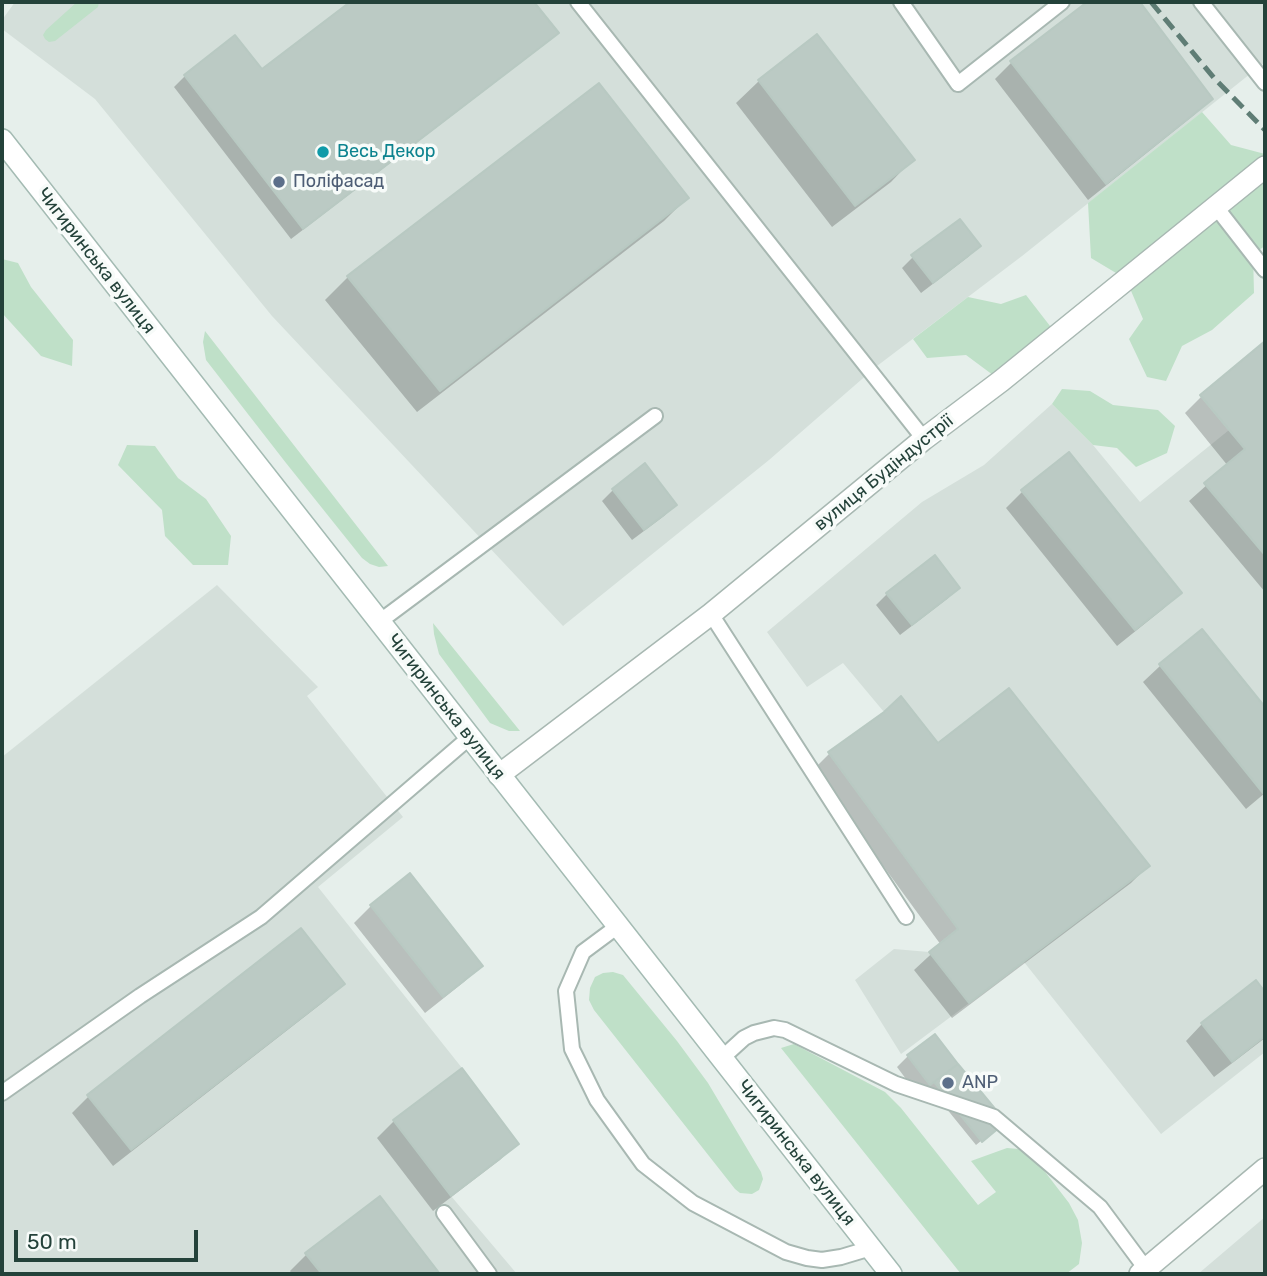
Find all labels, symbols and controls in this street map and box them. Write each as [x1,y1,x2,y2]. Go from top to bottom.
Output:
place label: Весь Декор [337,141,436,163]
marker: Весь Декор [315,144,331,160]
place label: Поліфасад [293,171,384,193]
marker: Поліфасад [271,174,287,190]
street label: Чигиринська вулиця [32,184,160,338]
street label: вулиця Будіндустрії [810,410,958,536]
street label: Чигиринська вулиця [382,630,510,784]
place label: ANP [962,1072,998,1094]
marker: ANP [940,1075,956,1091]
street label: Чигиринська вулиця [732,1076,860,1230]
scale bar [18,1216,201,1260]
text: 50 m [27,1229,77,1254]

